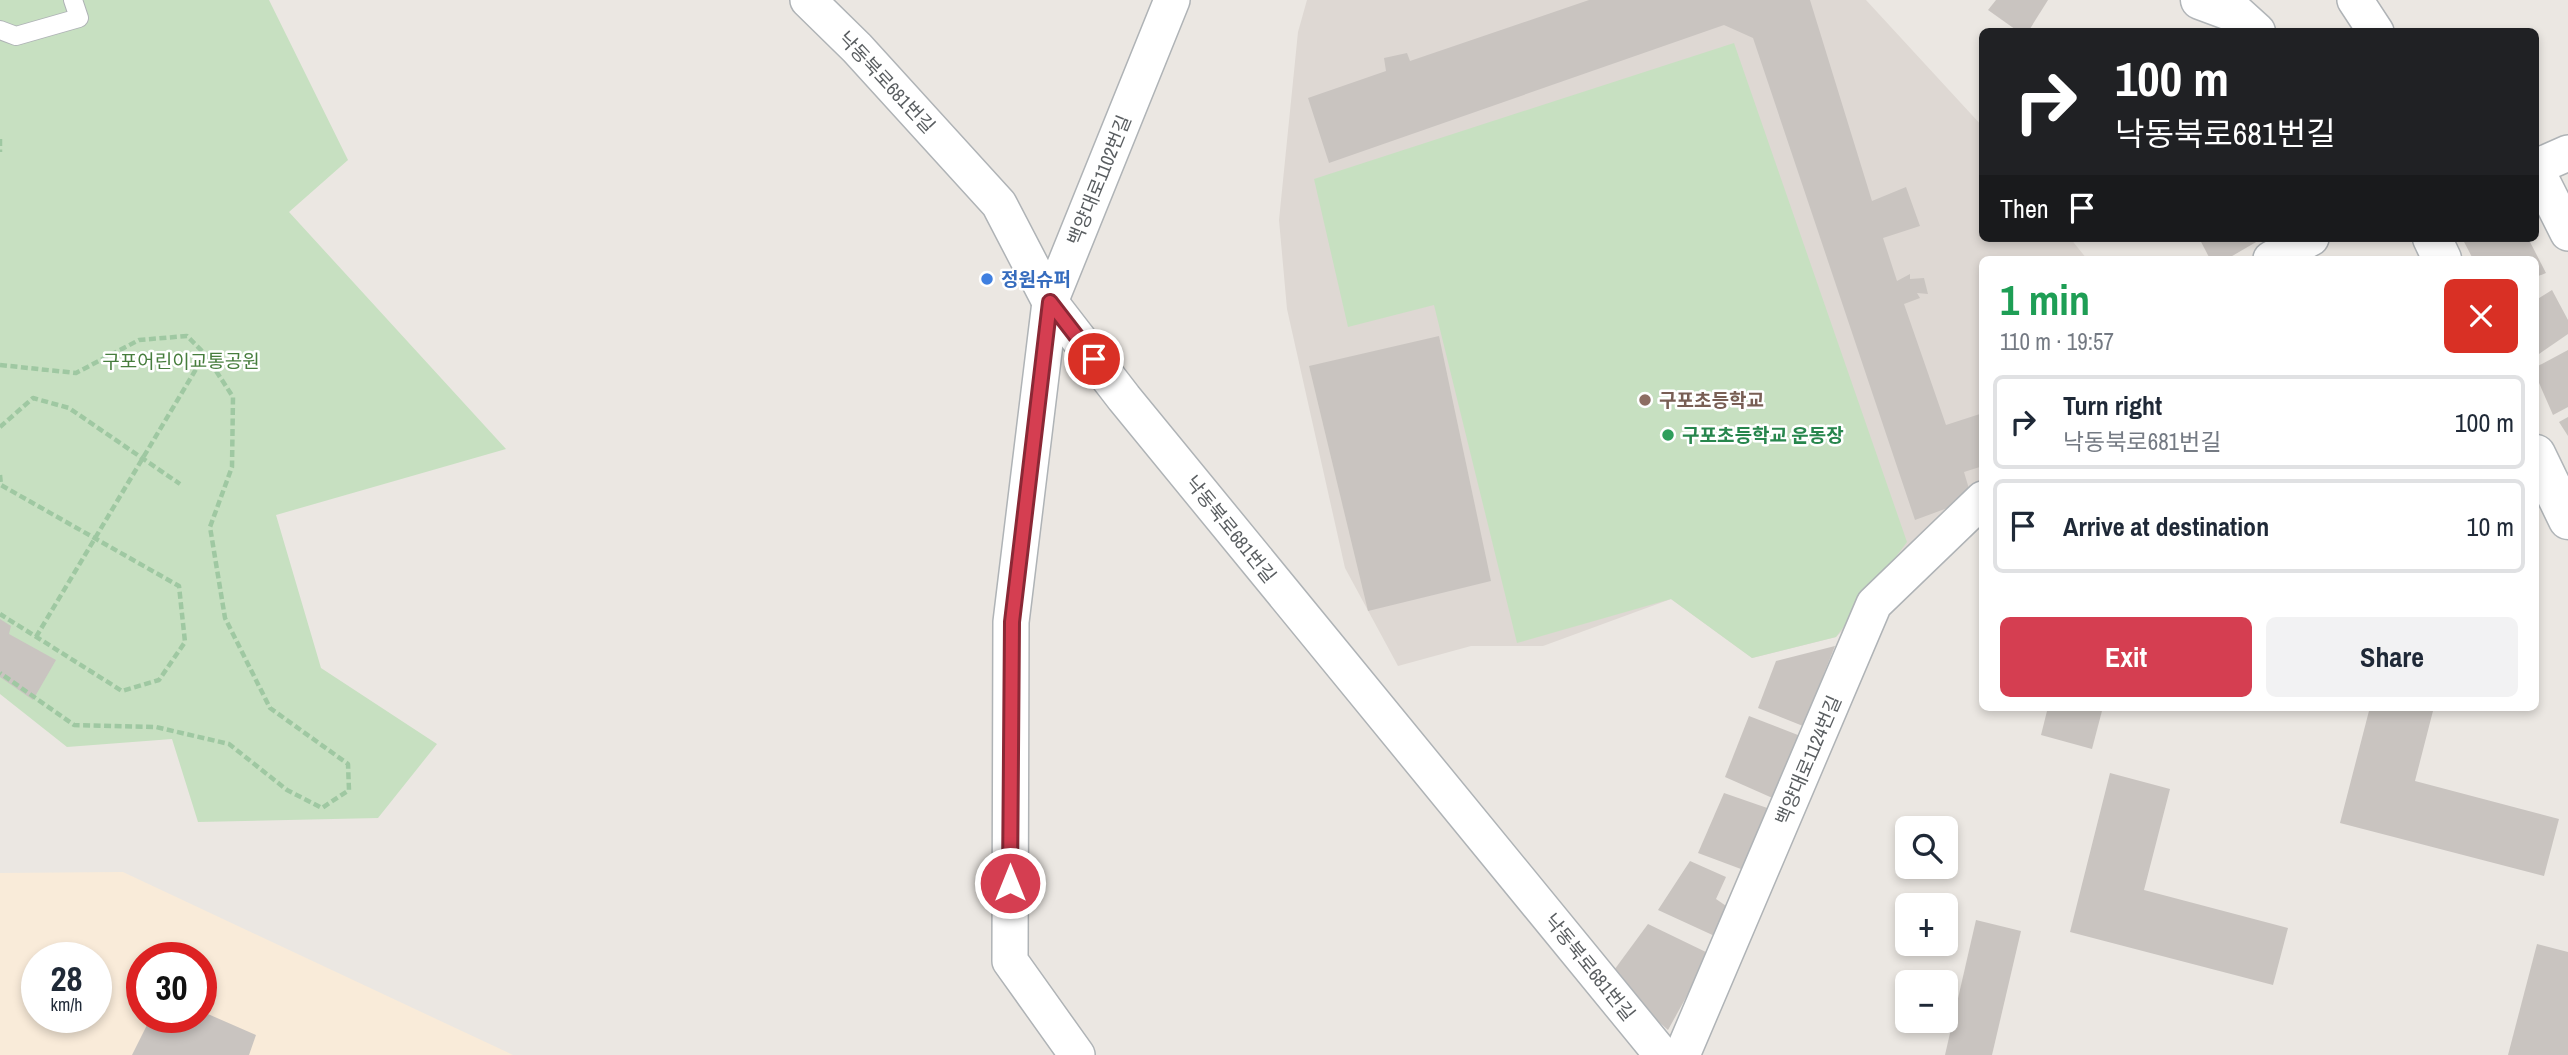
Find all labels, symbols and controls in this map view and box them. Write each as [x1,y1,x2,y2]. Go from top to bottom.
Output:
street label: 낙동북로681번길 [833,25,941,139]
text: 100 m [2115,45,2229,111]
icon: right [2000,56,2091,147]
street label: 백양대로1102번길 [1061,111,1137,249]
text: 낙동북로681번길 [2115,112,2335,155]
icon: arrive [2063,189,2101,227]
text: Then [2000,191,2049,226]
place label: 정원슈퍼 [1001,266,1071,292]
marker: 정원슈퍼 [979,271,995,287]
text: 1 min [2000,272,2090,328]
button: close [2444,279,2518,353]
text: 110 m · 19:57 [2000,326,2114,357]
pin [1064,329,1124,389]
icon: arrive [1075,340,1113,378]
park label: 구포어린이교통공원 [102,348,260,374]
place label: 구포초등학교 [1659,387,1764,413]
text: Turn right [2063,388,2162,423]
marker: 구포초등학교 [1637,392,1653,408]
icon: right [2004,403,2042,441]
text: 100 m [2455,405,2514,440]
place label: 구포초등학교 운동장 [1682,422,1844,448]
text: 낙동북로681번길 [2063,426,2221,457]
marker: 구포초등학교 운동장 [1660,427,1676,443]
street label: 낙동북로681번길 [1180,470,1282,588]
icon: arrive [2004,507,2042,545]
text: Arrive at destination [2063,509,2269,544]
text: 10 m [2467,509,2514,544]
button: Exit [2000,617,2252,697]
button: Share [2266,617,2518,697]
street label: 백양대로1124번길 [1769,691,1847,829]
map controls [1895,816,1958,1033]
button: search [1895,816,1958,879]
position arrow [973,846,1047,920]
button: + [1895,893,1958,956]
street label: 낙동북로681번길 [1539,908,1641,1026]
speed limit sign: 30 [126,942,217,1033]
text: 28 [51,955,82,1002]
button: − [1895,970,1958,1033]
text: km/h [51,992,83,1017]

